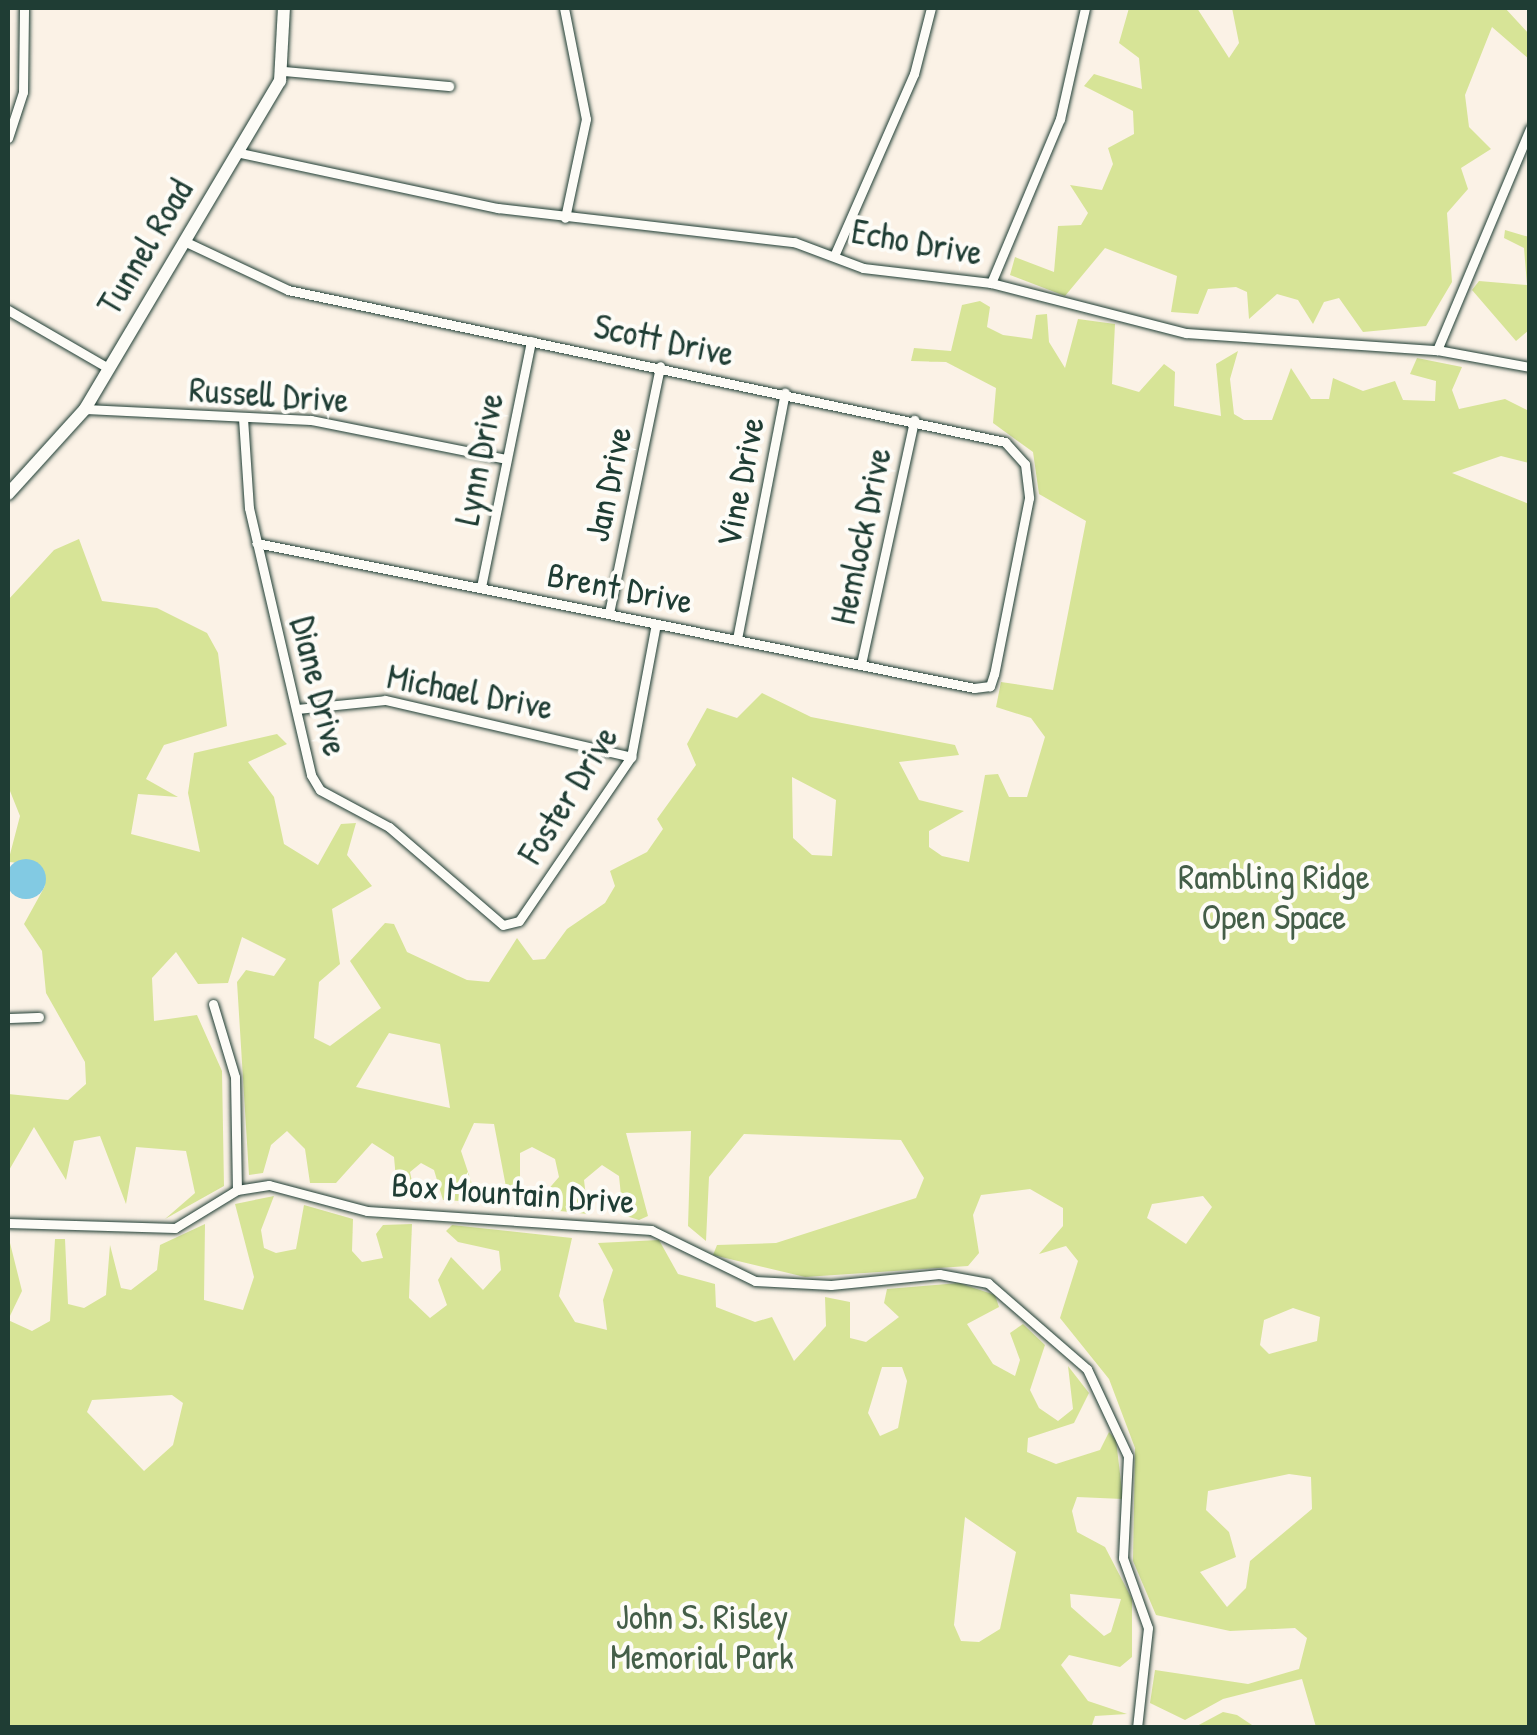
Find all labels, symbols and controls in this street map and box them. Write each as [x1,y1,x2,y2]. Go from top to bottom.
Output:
street label: Tunnel Road [88,172,202,322]
street label: Echo Drive [848,210,986,274]
street label: Scott Drive [590,305,738,375]
street label: Russell Drive [188,368,350,422]
street label: Lynn Drive [446,390,512,528]
street label: Vine Drive [707,414,773,550]
street label: Jan Drive [575,423,641,545]
street label: Hemlock Drive [822,444,900,628]
street label: Brent Drive [544,553,696,623]
street label: Diane Drive [281,612,357,760]
street label: Michael Drive [384,655,556,729]
street label: Foster Drive [509,719,627,871]
park label: Rambling Ridge Open Space [1178,856,1370,938]
street label: Box Mountain Drive [390,1164,636,1222]
park label: John S. Risley Memorial Park [610,1596,794,1678]

